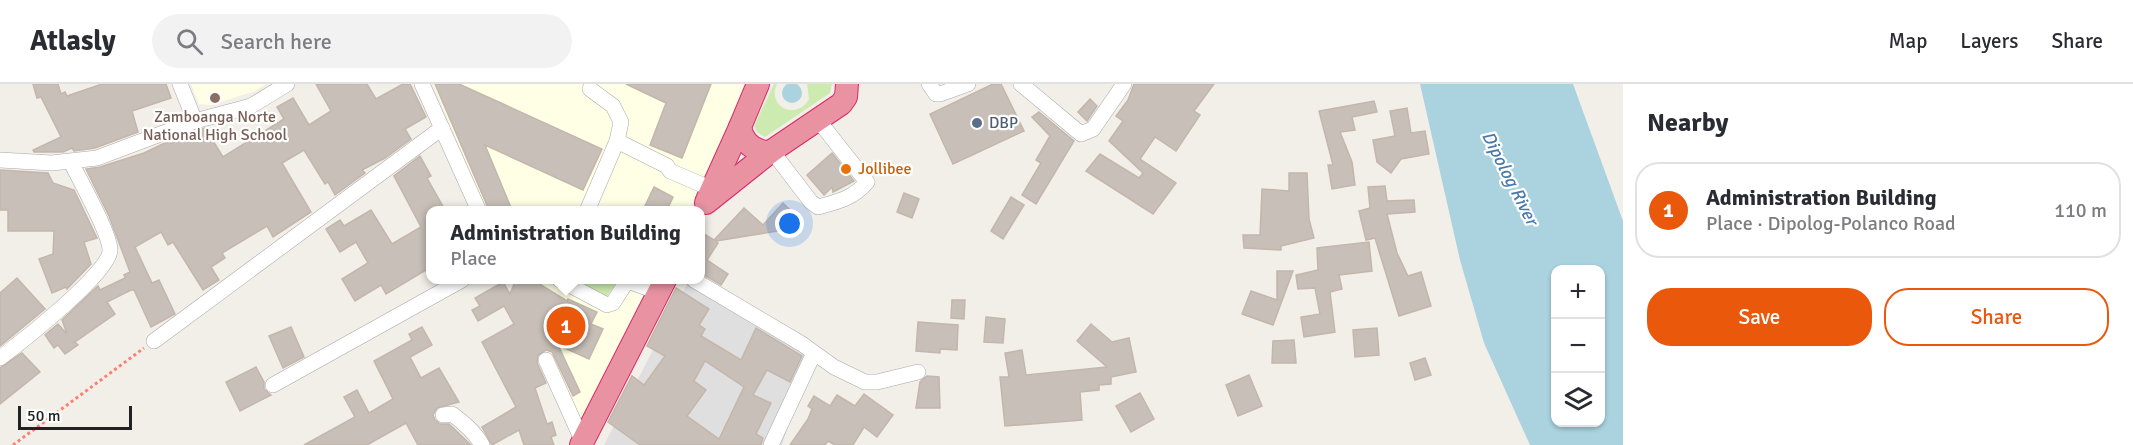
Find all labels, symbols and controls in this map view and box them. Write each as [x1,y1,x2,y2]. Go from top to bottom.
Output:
search box [152,14,572,68]
text: Atlasly [30,24,116,58]
icon: search [173,25,206,58]
text: Search here [221,28,332,55]
text: Map [1889,28,1927,54]
text: Layers [1960,28,2018,54]
text: Share [2051,28,2103,54]
marker: Zamboanga Norte National High School [208,91,222,105]
place label: Zamboanga Norte National High School [143,107,288,145]
text: Nearby [1647,107,1728,139]
place label: DBP [989,113,1018,133]
marker: DBP [970,116,984,130]
water label: Dipolog River [1477,127,1544,231]
place label: Jollibee [858,159,911,179]
marker: Jollibee [839,162,853,176]
text: Administration Building [1706,184,1937,211]
text: 1 [1663,198,1674,223]
text: 110 m [2054,198,2107,223]
popup [426,206,705,284]
your location [775,209,804,238]
text: Place · Dipolog-Polanco Road [1706,211,1956,236]
text: Administration Building [450,219,681,246]
text: Place [450,246,497,271]
map controls [1551,265,1605,427]
button: + [1551,265,1605,319]
button: Save [1647,288,1872,346]
button: Share [1884,288,2109,346]
pin: 1 [546,304,586,348]
button: − [1551,319,1605,373]
button: layers [1551,373,1605,427]
scale bar [18,403,132,430]
text: 50 m [27,406,61,426]

